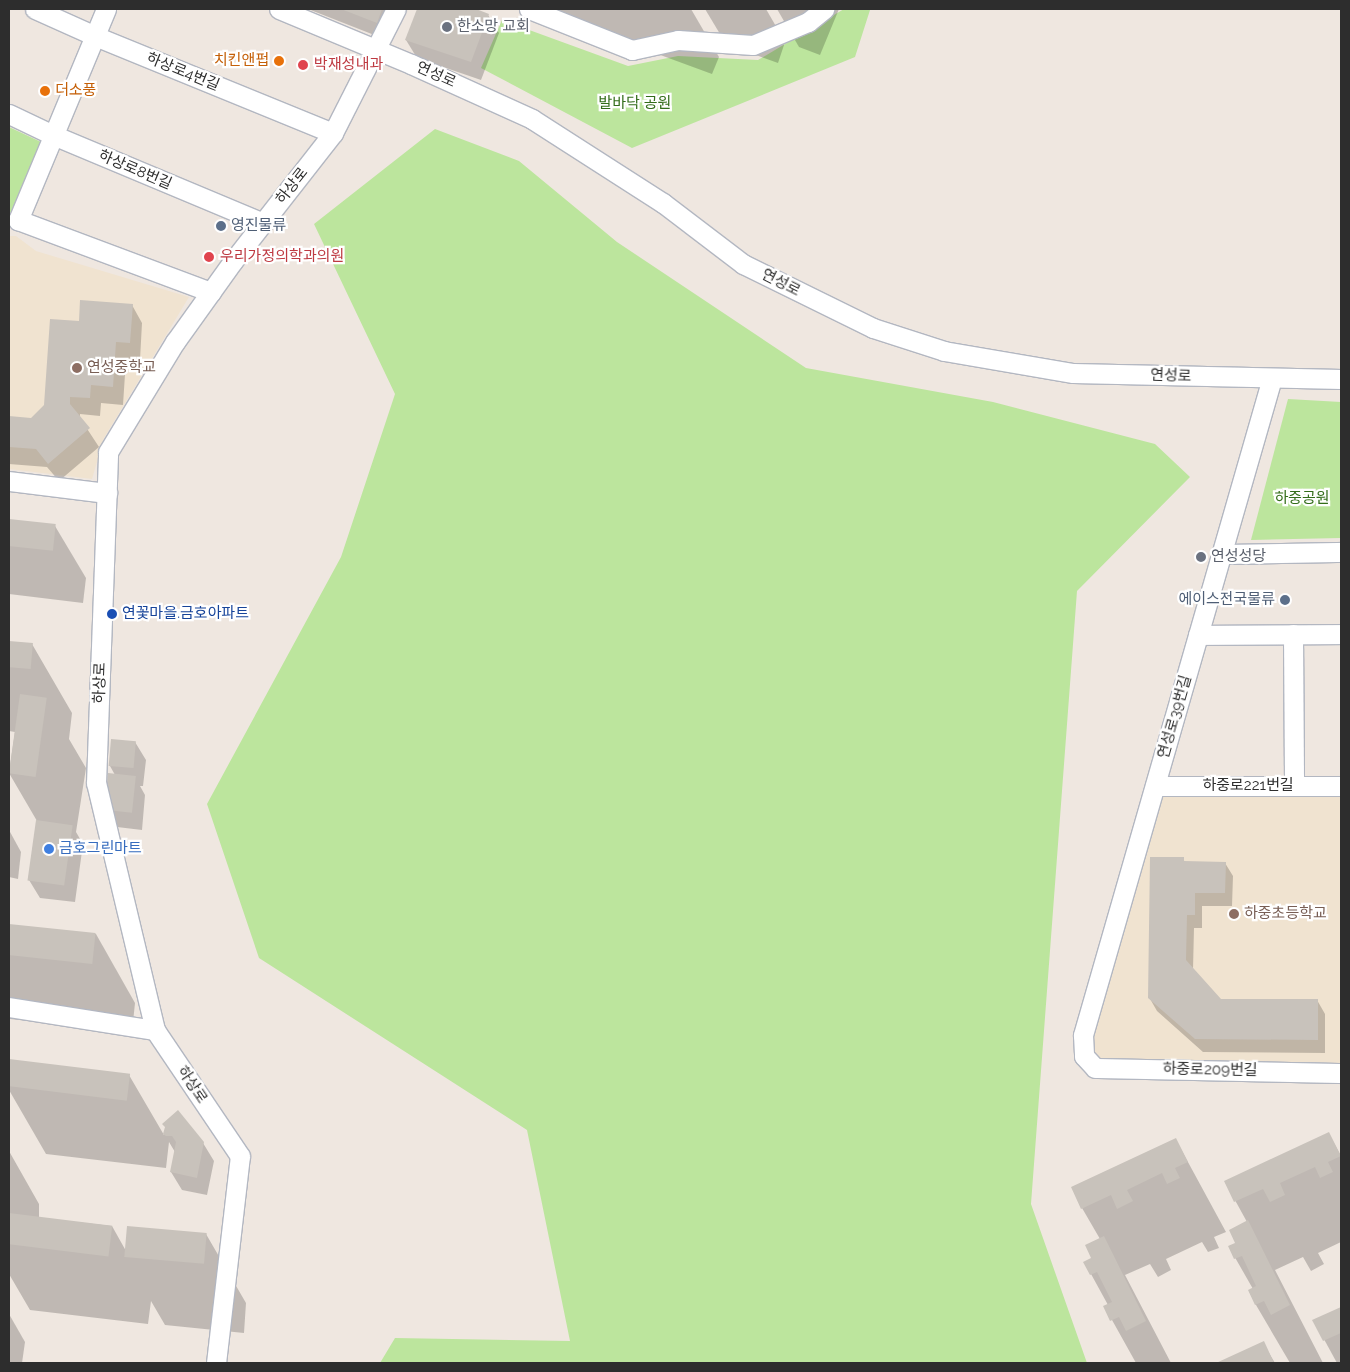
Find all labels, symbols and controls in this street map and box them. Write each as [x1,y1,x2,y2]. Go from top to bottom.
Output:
place label: 한소망 교회 [457,18,530,36]
marker: 한소망 교회 [441,21,453,33]
street label: 하상로4번길 [144,49,222,95]
place label: 치킨앤펍 [214,52,269,70]
marker: 치킨앤펍 [273,55,285,67]
place label: 박재성내과 [314,56,383,74]
marker: 박재성내과 [296,58,310,72]
street label: 연성로 [413,58,459,92]
place label: 더소풍 [55,82,96,100]
marker: 더소풍 [39,85,51,97]
park label: 발바닥 공원 [599,95,671,113]
street label: 하상로8번길 [96,146,174,194]
street label: 하상로 [272,164,312,208]
place label: 영진물류 [231,217,286,235]
marker: 영진물류 [215,220,227,232]
place label: 우리가정의학과의원 [220,248,344,266]
marker: 우리가정의학과의원 [202,250,216,264]
street label: 연성로 [758,266,804,300]
place label: 연성중학교 [87,359,156,377]
marker: 연성중학교 [71,362,83,374]
street label: 연성로 [1150,366,1192,386]
park label: 하중공원 [1274,490,1330,508]
place label: 연성성당 [1211,548,1266,566]
marker: 연성성당 [1195,551,1207,563]
place label: 에이스전국물류 [1178,591,1275,609]
marker: 에이스전국물류 [1279,594,1291,606]
place label: 연꽃마을.금호아파트 [122,605,249,623]
marker: 연꽃마을.금호아파트 [106,608,118,620]
street label: 하상로 [90,662,110,704]
street label: 연성로39번길 [1155,673,1195,761]
street label: 하중로221번길 [1202,777,1294,795]
place label: 금호그린마트 [59,840,142,858]
marker: 금호그린마트 [43,843,55,855]
place label: 하중초등학교 [1244,905,1327,923]
marker: 하중초등학교 [1228,908,1240,920]
street label: 하중로209번길 [1162,1060,1258,1080]
street label: 하상로 [173,1063,211,1107]

